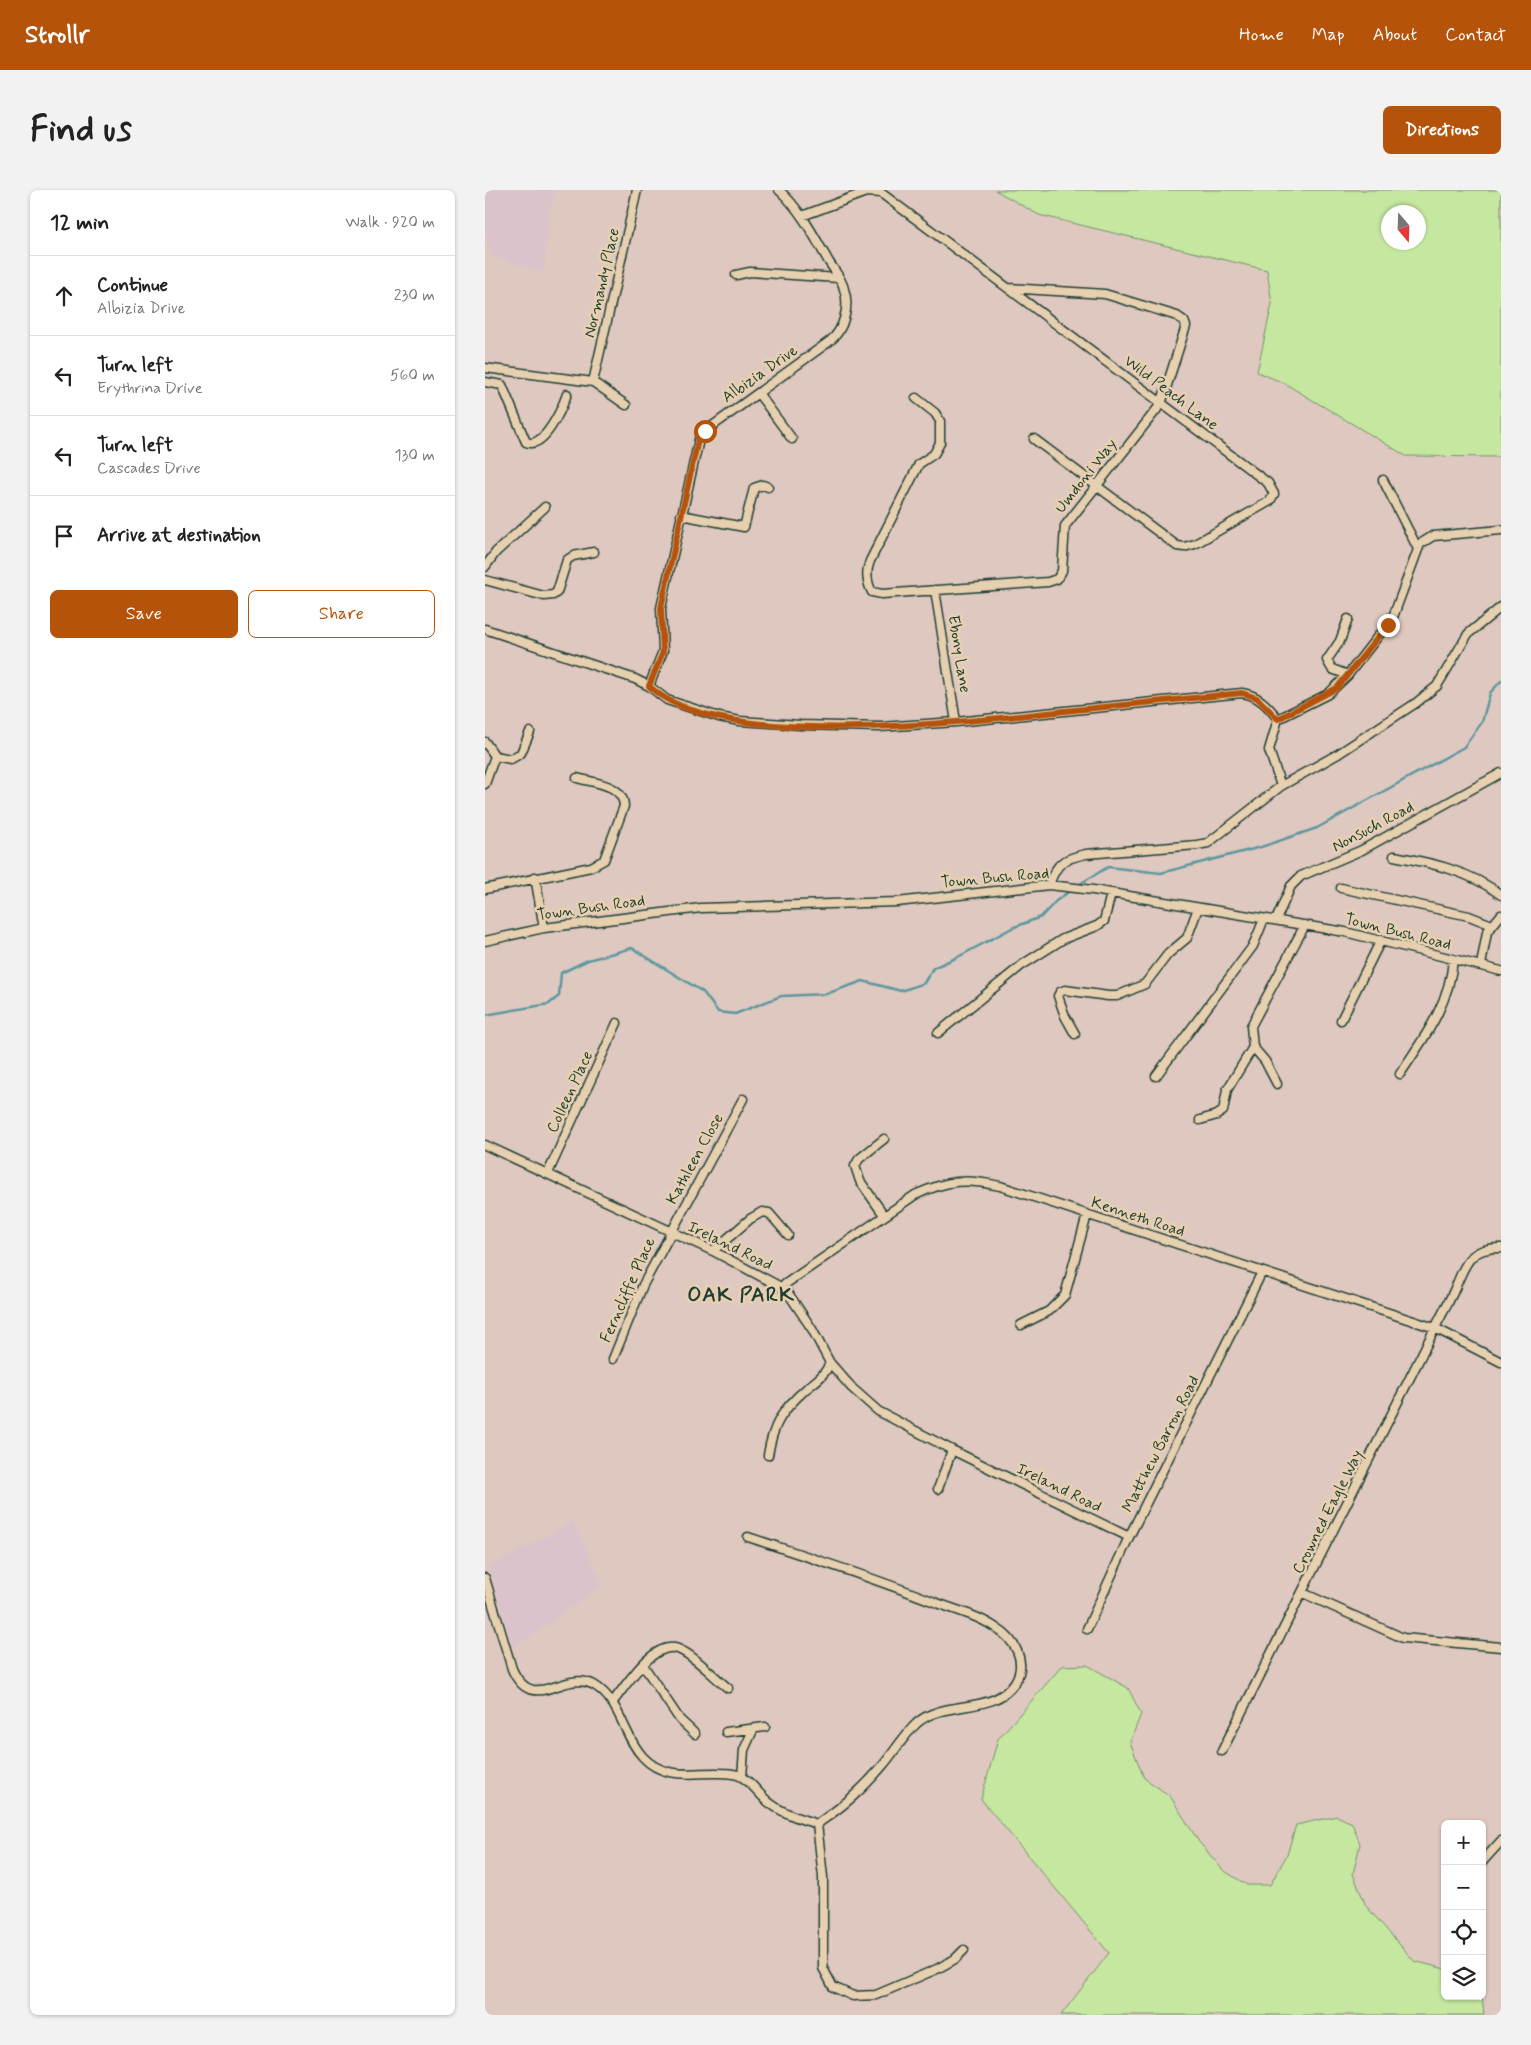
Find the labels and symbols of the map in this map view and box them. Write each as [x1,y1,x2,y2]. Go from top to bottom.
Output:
north arrow [1381,205,1426,250]
street label: Normandy Place [579,226,625,340]
street label: Albizia Drive [718,340,803,408]
street label: Wild Peach Lane [1120,351,1222,435]
route start [694,420,717,443]
street label: Umdoni Way [1050,434,1122,518]
street label: Ebony Lane [942,614,976,694]
route end [1377,614,1400,637]
street label: Nonsuch Road [1328,797,1418,857]
street label: Town Bush Road [940,863,1050,893]
street label: Town Bush Road [536,890,646,926]
street label: Town Bush Road [1343,909,1453,955]
street label: Colleen Place [542,1048,598,1136]
street label: Kathleen Close [661,1110,729,1208]
street label: Kenneth Road [1088,1192,1188,1242]
street label: Ireland Road [684,1216,776,1276]
street label: Ferncliffe Place [595,1234,661,1346]
district label: OAK PARK [687,1281,795,1309]
street label: Matthew Barron Road [1117,1372,1205,1516]
street label: Crowned Eagle Way [1288,1447,1368,1577]
street label: Ireland Road [1013,1458,1105,1518]

